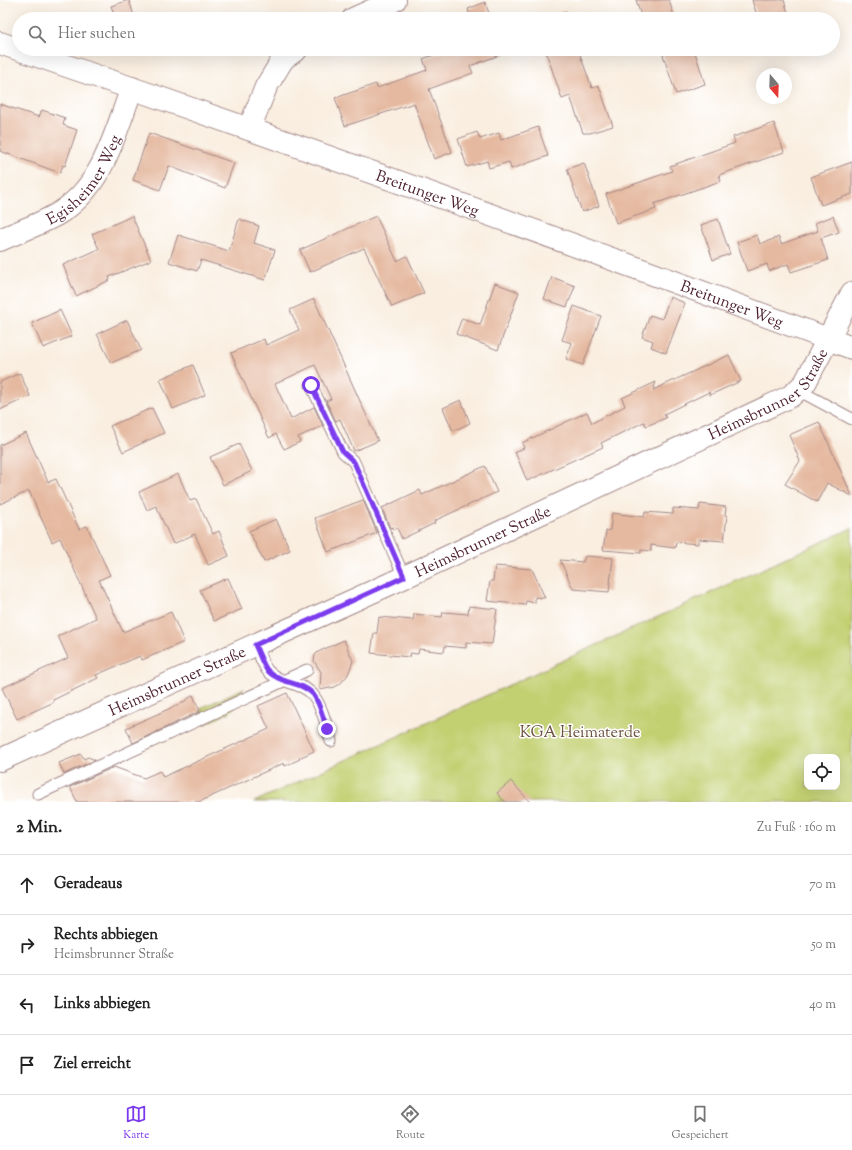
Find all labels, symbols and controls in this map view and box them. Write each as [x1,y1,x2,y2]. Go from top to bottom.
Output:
search box [12,12,840,56]
icon: search [26,23,48,45]
text: Hier suchen [58,24,136,45]
north arrow [756,68,792,104]
street label: Egisheimer Weg [43,132,128,232]
street label: Breitunger Weg [372,166,482,224]
street label: Breitunger Weg [677,276,786,335]
street label: Heimsbrunner Straße [705,345,835,447]
route start [302,376,320,394]
street label: Heimsbrunner Straße [412,501,555,585]
street label: Heimsbrunner Straße [106,641,250,723]
route end [318,720,336,738]
park label: KGA Heimaterde [520,722,640,745]
map controls [804,754,840,790]
button: locate [804,754,840,790]
text: 2 Min. [16,816,62,840]
text: Zu Fuß · 160 m [757,819,836,837]
icon: ahead [16,874,38,896]
text: Geradeaus [54,874,122,895]
text: 70 m [809,876,836,894]
text: Rechts abbiegen [54,925,158,946]
icon: right [16,934,38,956]
text: 50 m [811,936,836,954]
text: Heimsbrunner Straße [54,946,174,964]
icon: left [16,994,38,1016]
text: Links abbiegen [54,994,151,1015]
text: 40 m [809,996,836,1014]
icon: arrive [16,1054,38,1076]
text: Ziel erreicht [54,1054,131,1075]
tab: Karte [123,1103,149,1143]
tab: Route [396,1103,425,1143]
tab: Gespeichert [672,1103,729,1143]

